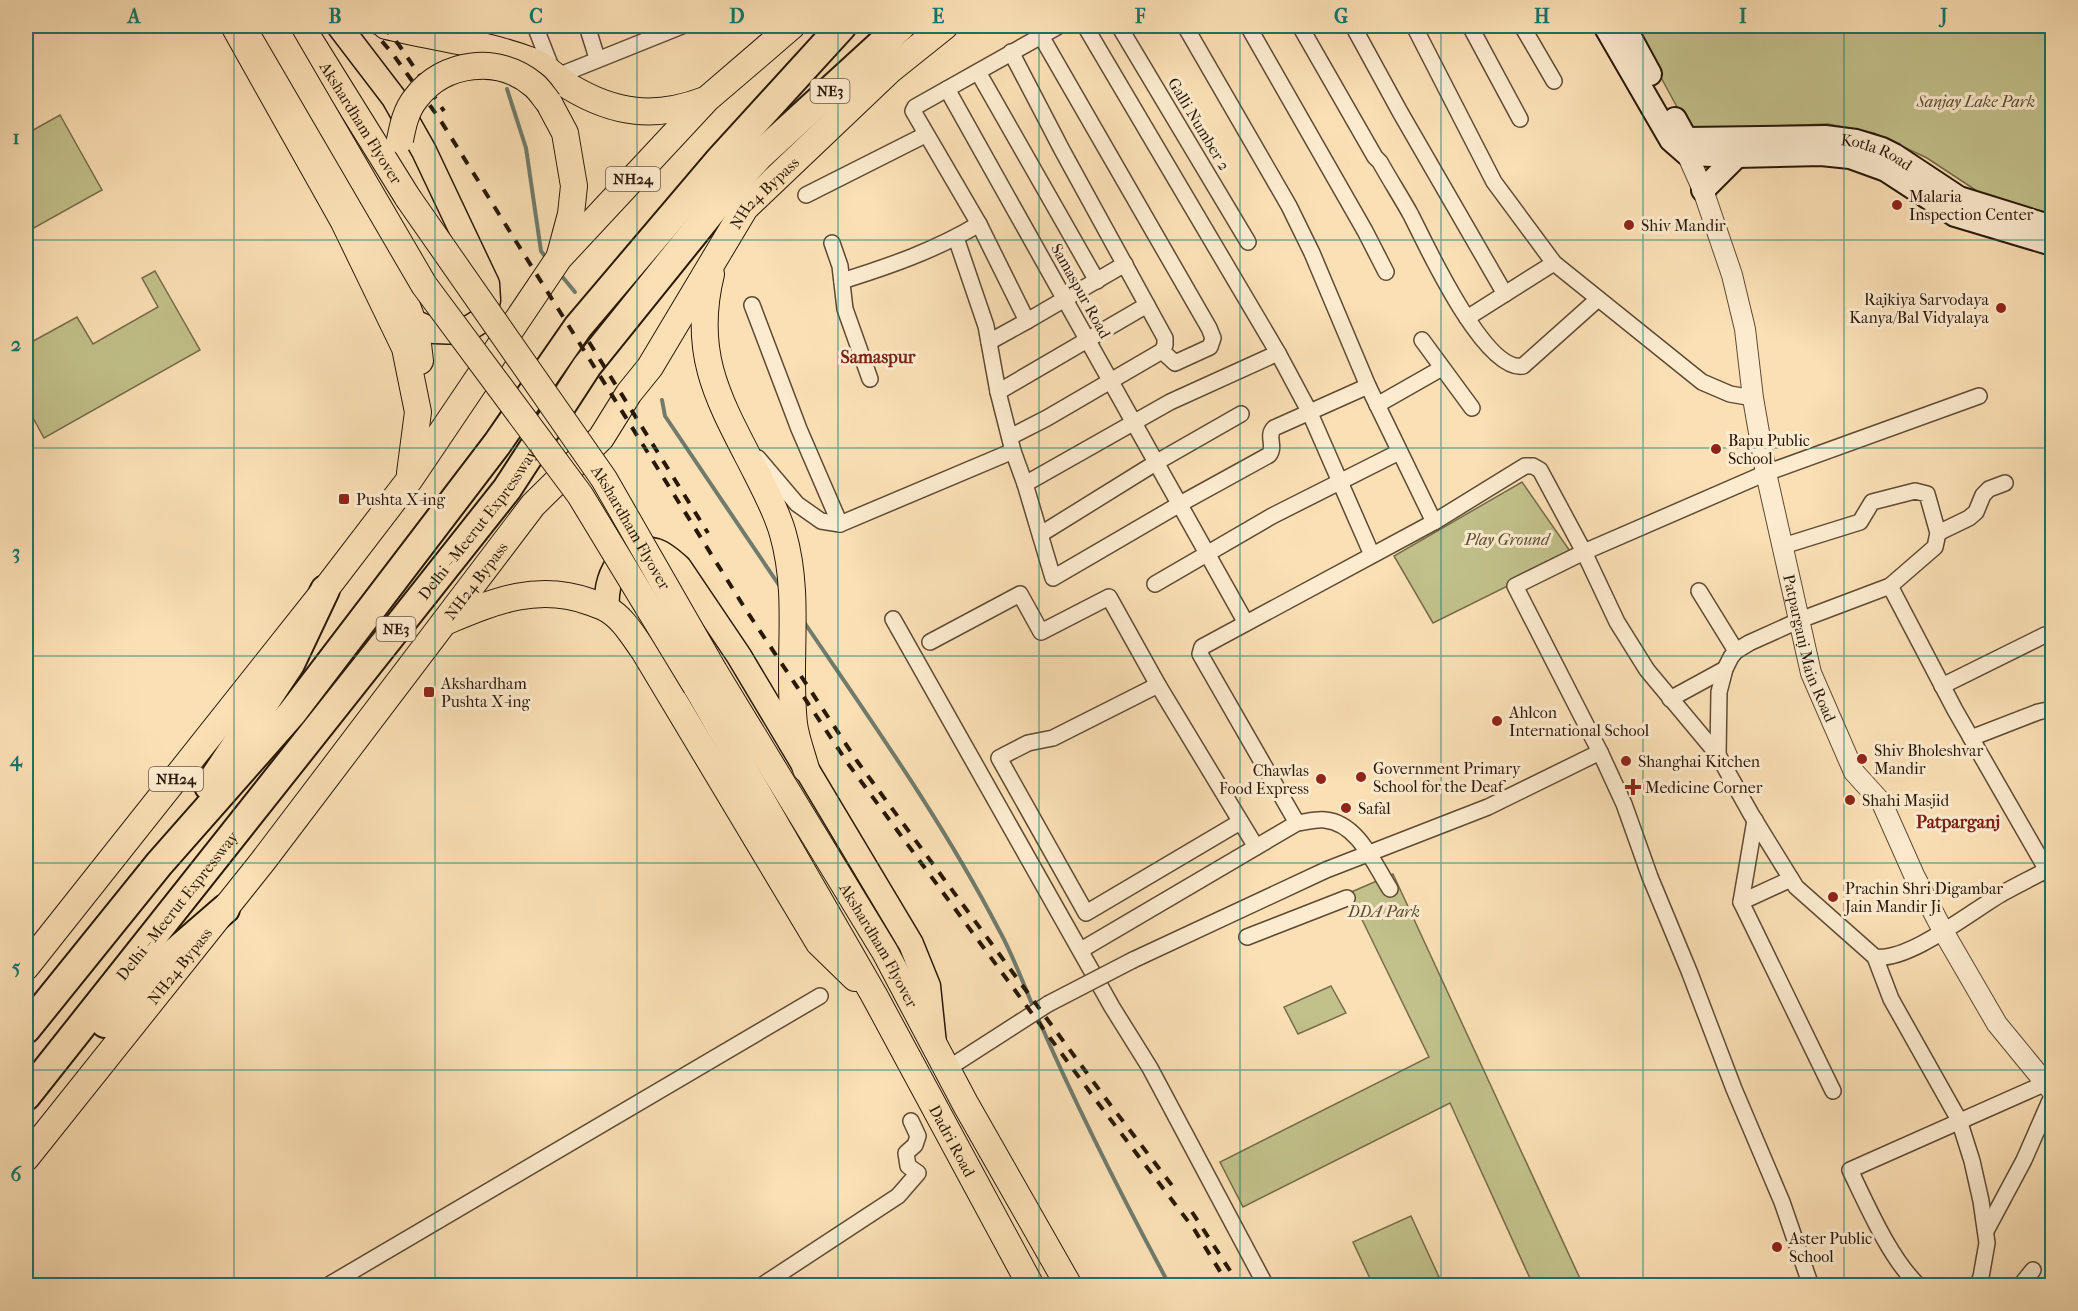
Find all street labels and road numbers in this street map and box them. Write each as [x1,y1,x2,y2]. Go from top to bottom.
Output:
street label: Akshardham Flyover [315,57,407,188]
street label: Galli Number 2 [1164,74,1234,174]
road number: NE3 [810,79,850,103]
street label: Kotla Road [1840,130,1916,174]
street label: NH24 Bypass [725,152,803,232]
road number: NH24 [606,167,660,191]
street label: Samaspur Road [1047,240,1115,342]
street label: Delhi - Meerut Expressway [414,444,541,603]
street label: Akshardham Flyover [587,461,675,593]
street label: NH24 Bypass [440,538,511,623]
street label: Patparganj Main Road [1780,572,1841,725]
road number: NE3 [376,617,416,641]
road number: NH24 [149,767,203,791]
street label: Delhi - Meerut Expressway [112,827,242,984]
street label: Akshardham Flyover [835,879,922,1011]
street label: NH24 Bypass [143,923,216,1008]
street label: Dadri Road [925,1101,980,1180]

